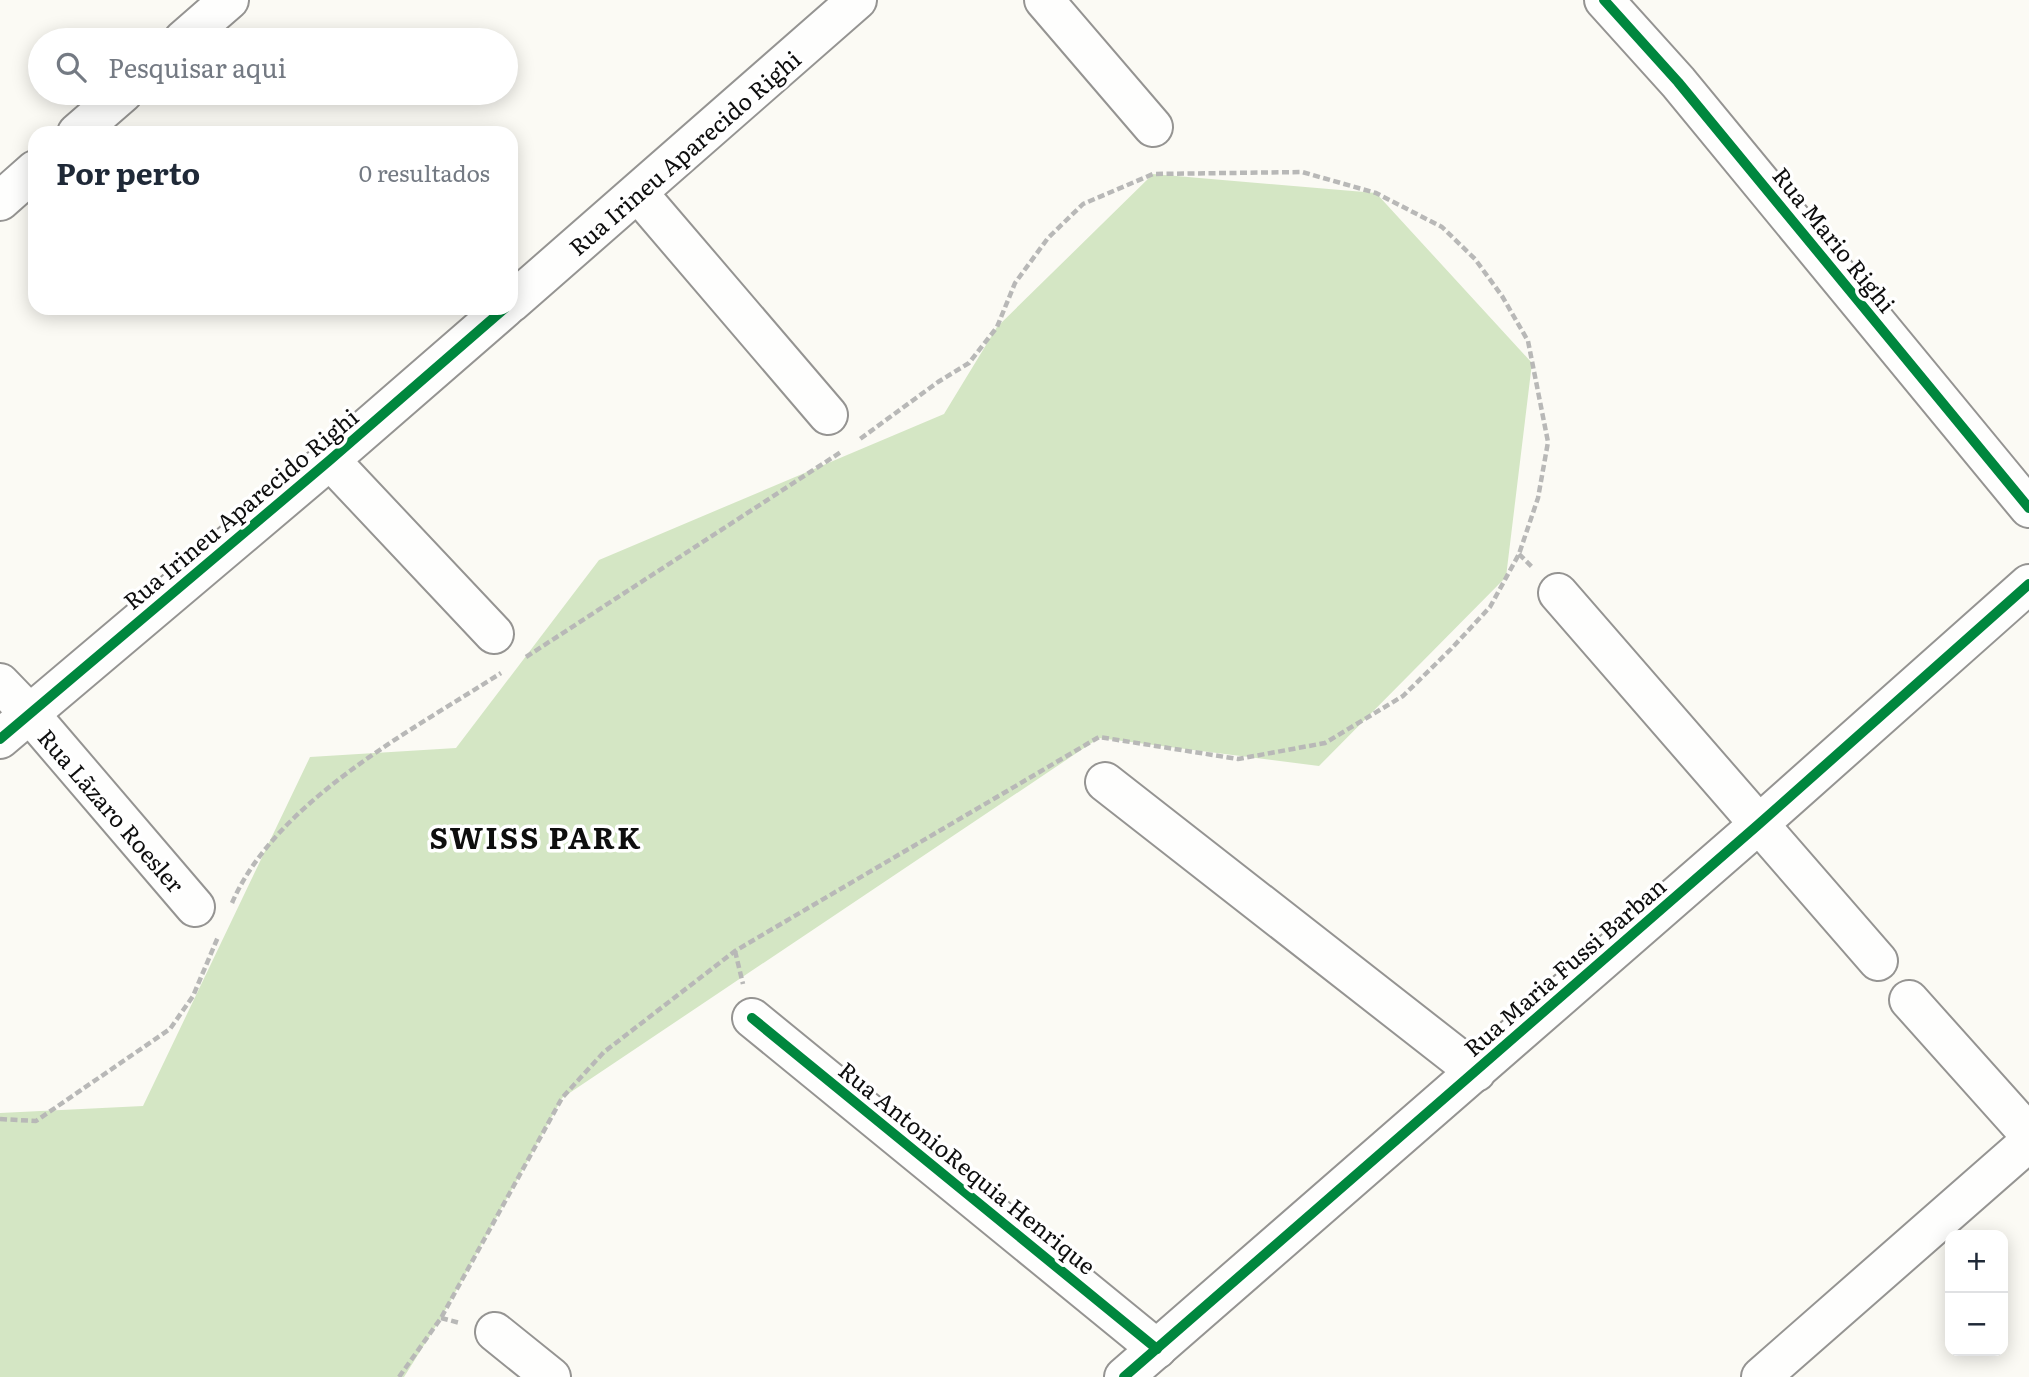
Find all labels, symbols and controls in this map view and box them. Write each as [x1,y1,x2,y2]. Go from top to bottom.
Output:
search box [28,28,518,105]
street label: Rua Irineu Aparecido Righi [561,41,808,262]
text: Pesquisar aqui [108,47,286,86]
icon: search [52,48,90,86]
text: Por perto [56,150,200,194]
text: 0 resultados [359,155,490,189]
street label: Rua Mario Righi [1766,159,1905,319]
street label: Rua Irineu Aparecido Righi [115,399,365,617]
street label: Rua Lãzaro Roesler [31,720,193,900]
district label: SWISS PARK [430,814,642,858]
street label: Rua Maria Fussi Barban [1456,869,1672,1063]
street label: Rua AntonioRequia Henrique [832,1052,1104,1282]
map controls [1945,1230,2008,1356]
button: + [1945,1230,2008,1293]
button: − [1945,1293,2008,1356]

